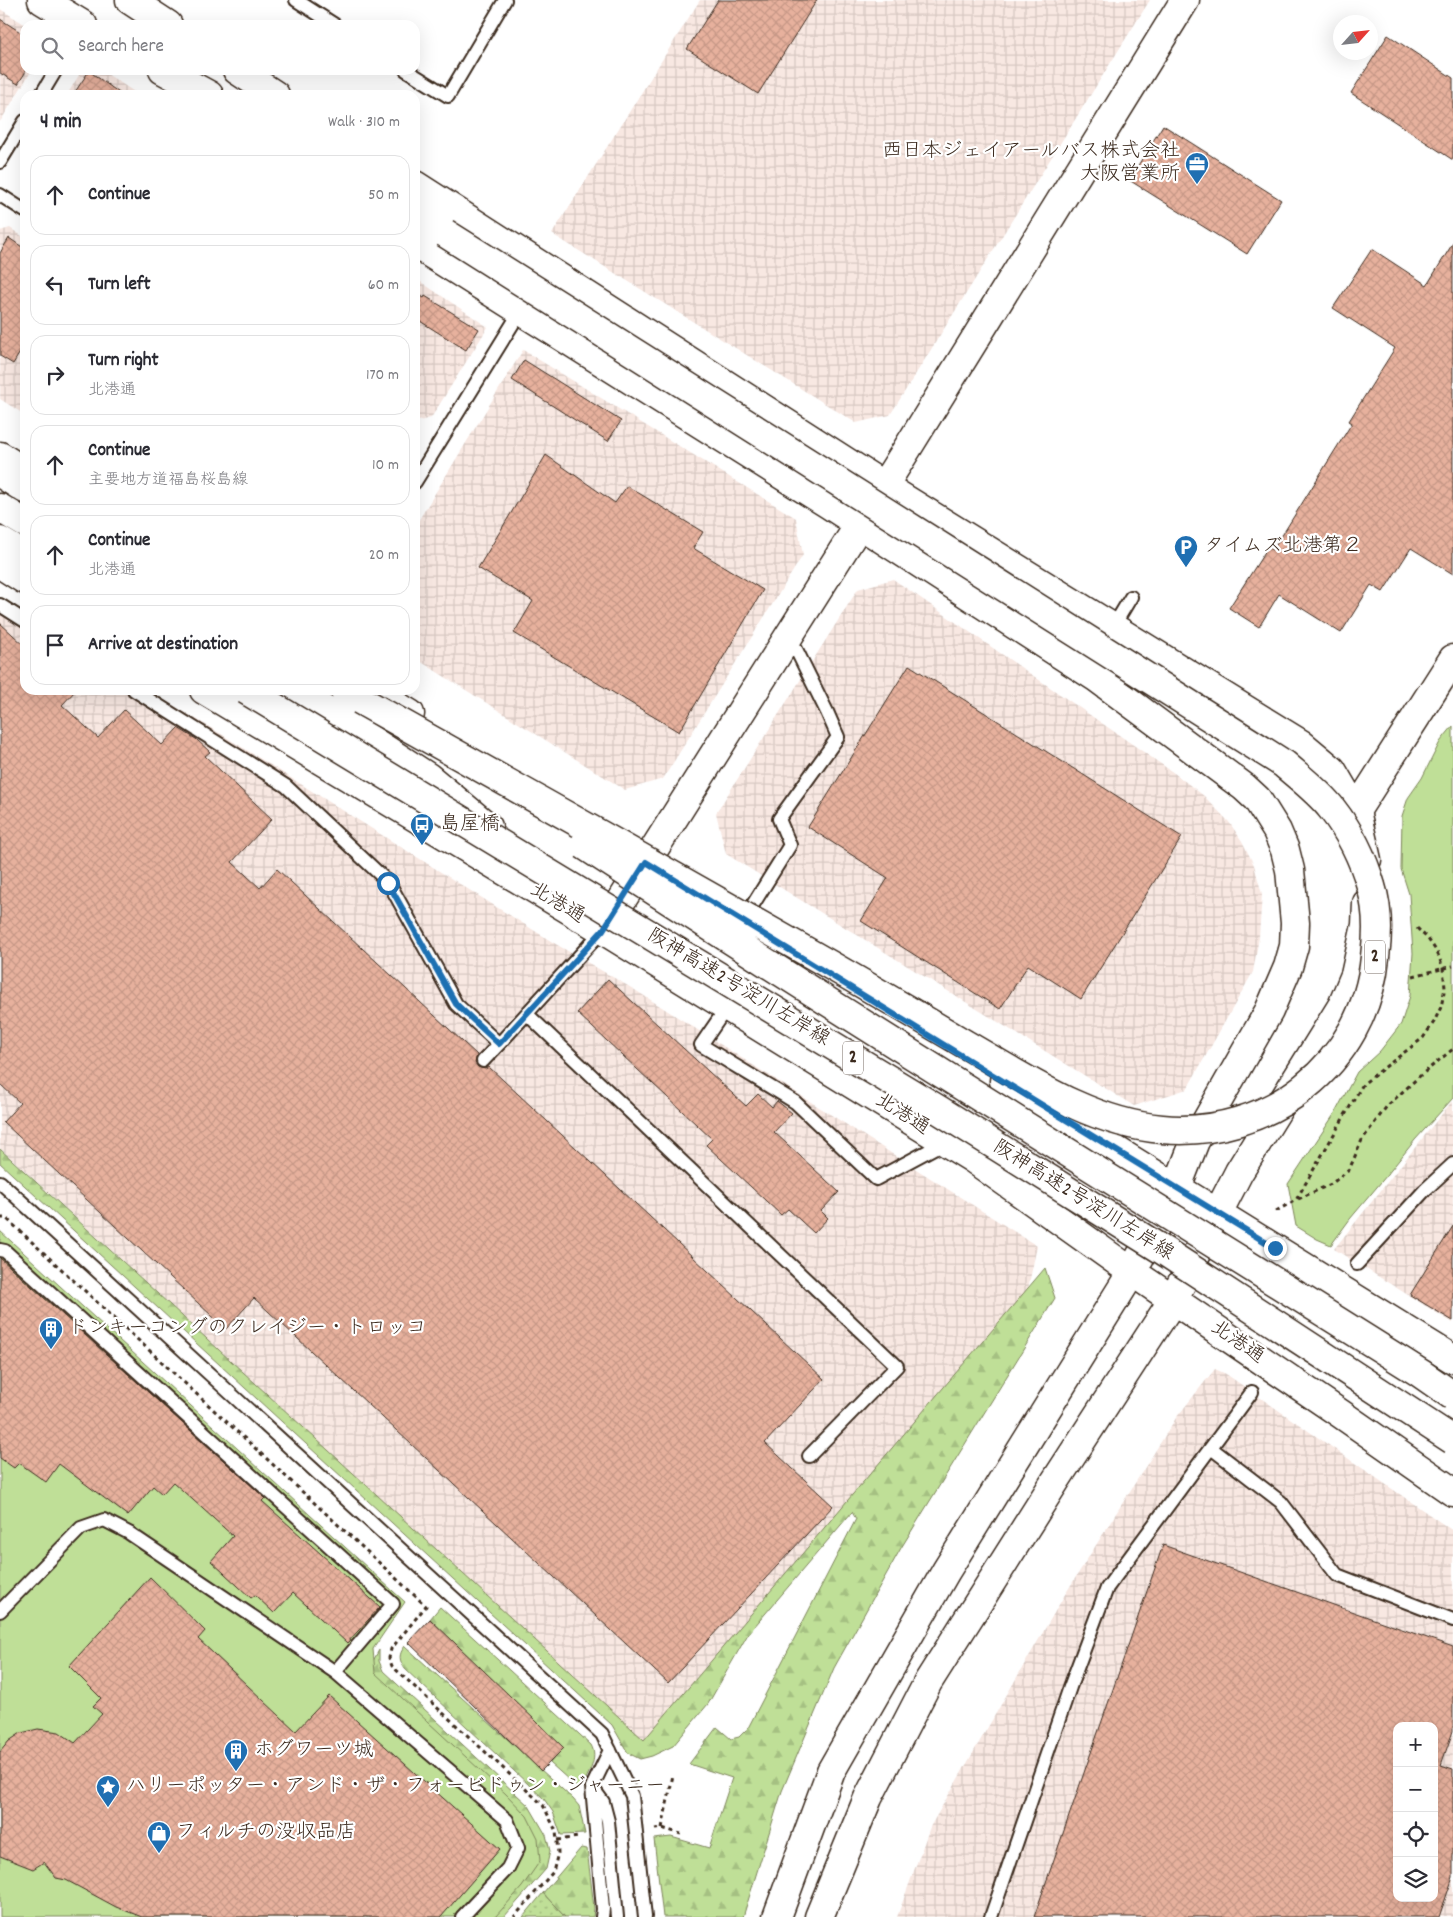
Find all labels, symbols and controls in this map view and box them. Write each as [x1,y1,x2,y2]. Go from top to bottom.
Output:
north arrow [1333,15,1378,60]
search box [20,20,420,75]
icon: search [38,34,66,62]
text: Search here [78,34,164,61]
text: 4 min [40,108,82,138]
text: Walk · 310 m [328,111,400,134]
place label: 西日本ジェイアールバス株式会社 大阪営業所 [882,138,1180,189]
office icon: 西日本ジェイアールバス株式会社 大阪営業所 [1184,151,1210,185]
icon: ahead [41,181,69,209]
text: Continue [88,182,150,209]
text: 50 m [368,184,399,207]
icon: left [41,271,69,299]
text: Turn left [88,272,151,299]
text: 60 m [368,274,399,297]
text: Turn right [88,348,159,375]
icon: right [41,361,69,389]
text: 170 m [366,364,399,387]
text: 北港通 [88,379,136,402]
text: Continue [88,438,150,465]
icon: ahead [41,451,69,479]
text: 10 m [372,454,399,477]
text: 主要地方道福島桜島線 [88,469,248,492]
text: Continue [88,528,150,555]
place label: タイムズ北港第２ [1204,533,1362,561]
parking icon: タイムズ北港第２ [1173,534,1199,568]
icon: ahead [41,541,69,569]
text: 20 m [369,544,399,567]
text: 北港通 [88,559,136,582]
icon: arrive [41,631,69,659]
text: Arrive at destination [88,632,238,659]
place label: 島屋橋 [440,811,500,839]
bus stop icon: 島屋橋 [409,812,435,846]
route start [377,872,400,895]
street label: 北港通 [524,877,590,931]
street label: 阪神高速2号淀川左岸線 [641,922,835,1054]
road number: 2 [1365,940,1385,974]
road number: 2 [843,1042,863,1074]
street label: 北港通 [869,1087,935,1143]
street label: 阪神高速2号淀川左岸線 [987,1134,1179,1268]
route end [1264,1237,1287,1260]
place label: ドンキーコングのクレイジー・トロッコ [68,1315,426,1343]
street label: 北港通 [1204,1315,1270,1371]
building icon: ドンキーコングのクレイジー・トロッコ [38,1316,64,1350]
map controls [1393,1722,1438,1902]
button: + [1393,1722,1438,1767]
place label: ホグワーツ城 [254,1737,374,1765]
building icon: ホグワーツ城 [223,1738,249,1772]
button: − [1393,1767,1438,1812]
place label: ハリーポッター・アンド・ザ・フォービドゥン・ジャーニー [126,1773,665,1801]
place icon: ハリーポッター・アンド・ザ・フォービドゥン・ジャーニー [95,1774,121,1808]
button: locate [1393,1812,1438,1857]
place label: フィルチの没収品店 [176,1819,356,1847]
shop icon: フィルチの没収品店 [146,1820,172,1854]
button: layers [1393,1857,1438,1902]

